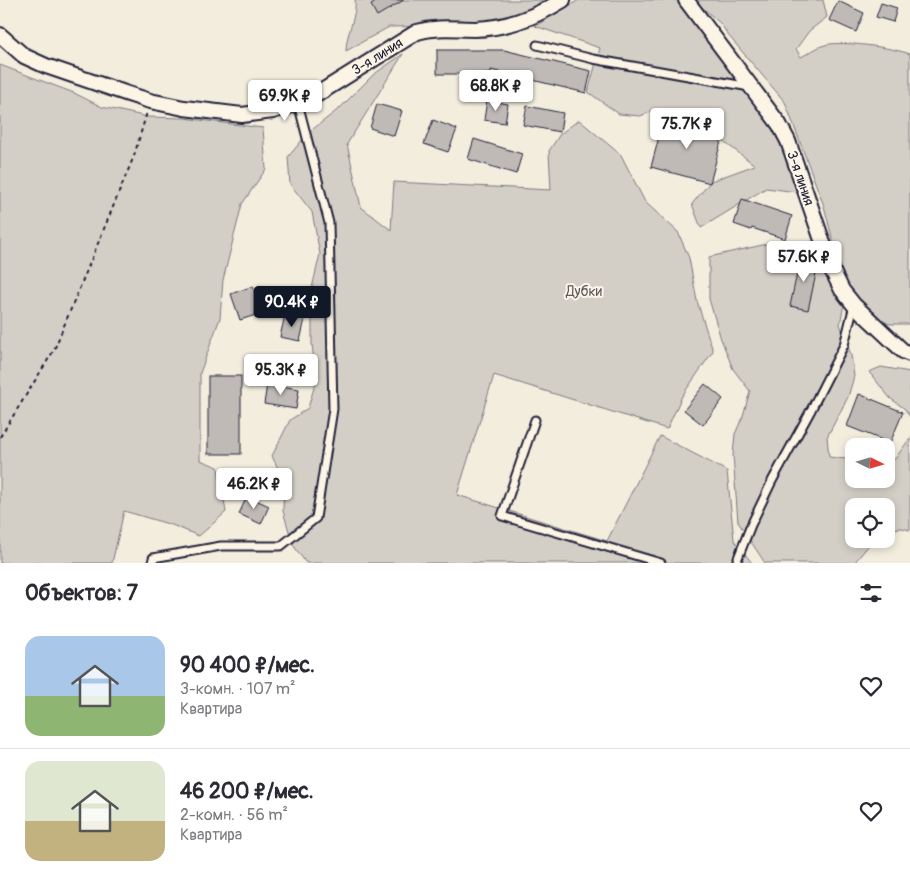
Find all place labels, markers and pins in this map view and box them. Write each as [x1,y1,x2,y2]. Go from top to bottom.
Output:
pin: 68.8K ₽ [450,70,542,112]
pin: 69.9K ₽ [239,80,331,122]
pin: 75.7K ₽ [641,108,733,150]
pin: 57.6K ₽ [758,240,850,283]
pin: 90.4K ₽ [246,286,338,328]
pin: 95.3K ₽ [235,354,327,396]
pin: 46.2K ₽ [208,468,300,510]

